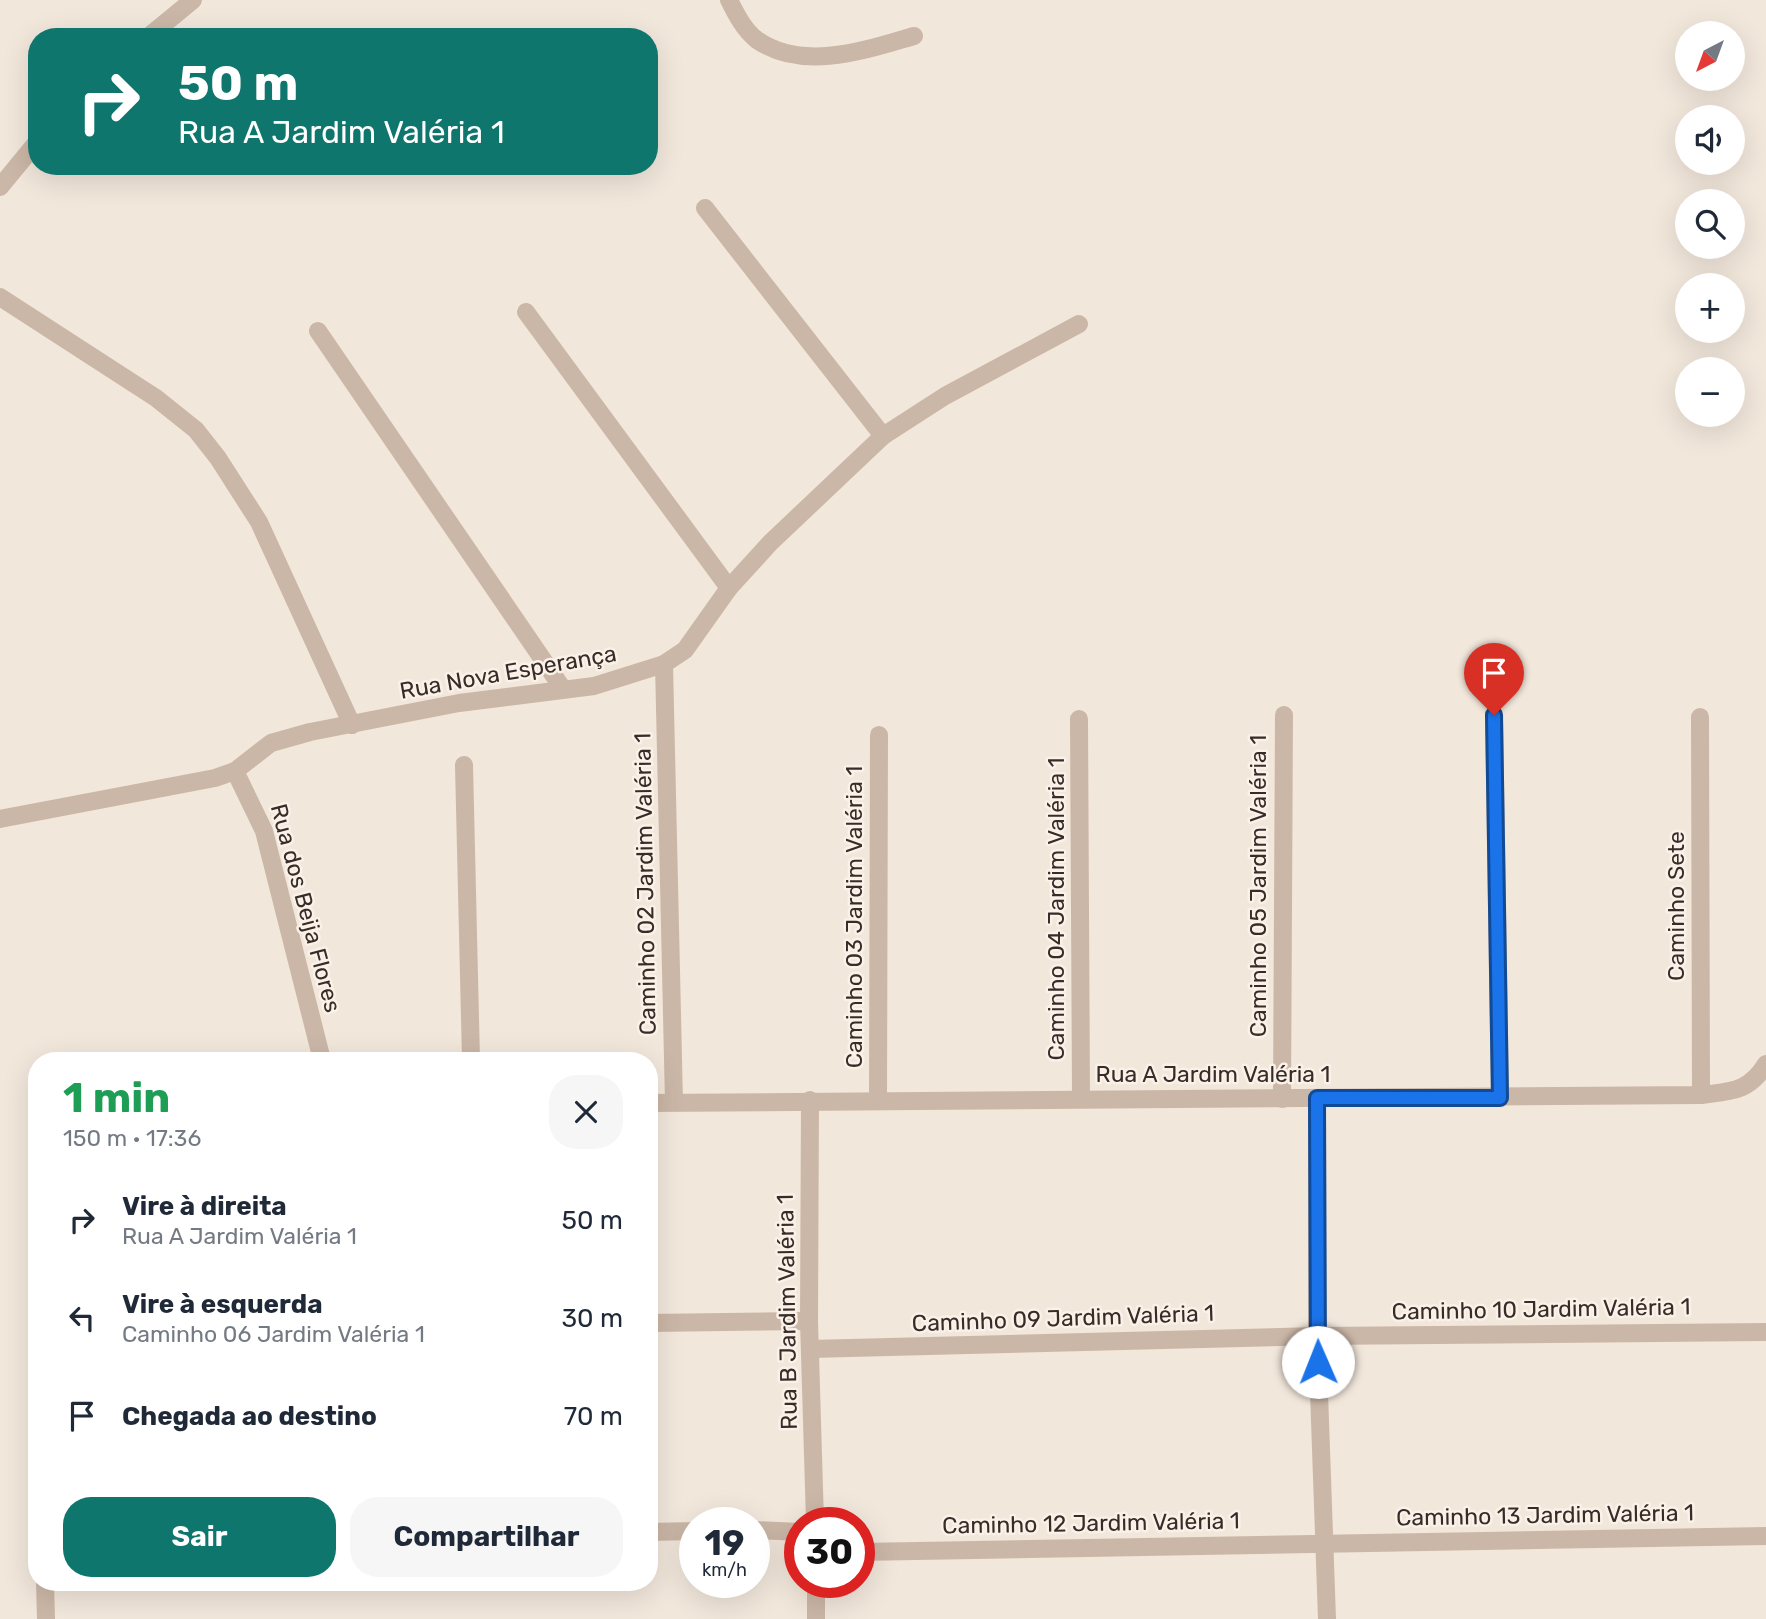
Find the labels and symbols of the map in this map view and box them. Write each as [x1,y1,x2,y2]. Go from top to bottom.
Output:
north arrow [1675,21,1745,91]
street label: Rua Nova Esperança [398,639,618,705]
pin [1464,643,1524,715]
street label: Caminho 02 Jardim Valéria 1 [628,733,662,1035]
street label: Caminho 05 Jardim Valéria 1 [1244,735,1272,1037]
street label: Caminho 04 Jardim Valéria 1 [1042,757,1070,1061]
street label: Caminho 03 Jardim Valéria 1 [840,766,868,1068]
street label: Rua dos Beija Flores [265,801,347,1015]
street label: Caminho Sete [1662,831,1690,981]
street label: Rua A Jardim Valéria 1 [1096,1060,1330,1088]
street label: Rua B Jardim Valéria 1 [771,1194,803,1430]
street label: Caminho 10 Jardim Valéria 1 [1391,1292,1691,1326]
street label: Caminho 09 Jardim Valéria 1 [911,1299,1215,1337]
position arrow [1281,1325,1355,1399]
street label: Caminho 13 Jardim Valéria 1 [1396,1498,1694,1532]
street label: Caminho 12 Jardim Valéria 1 [942,1506,1240,1540]
speed limit sign: 30 [784,1507,875,1598]

